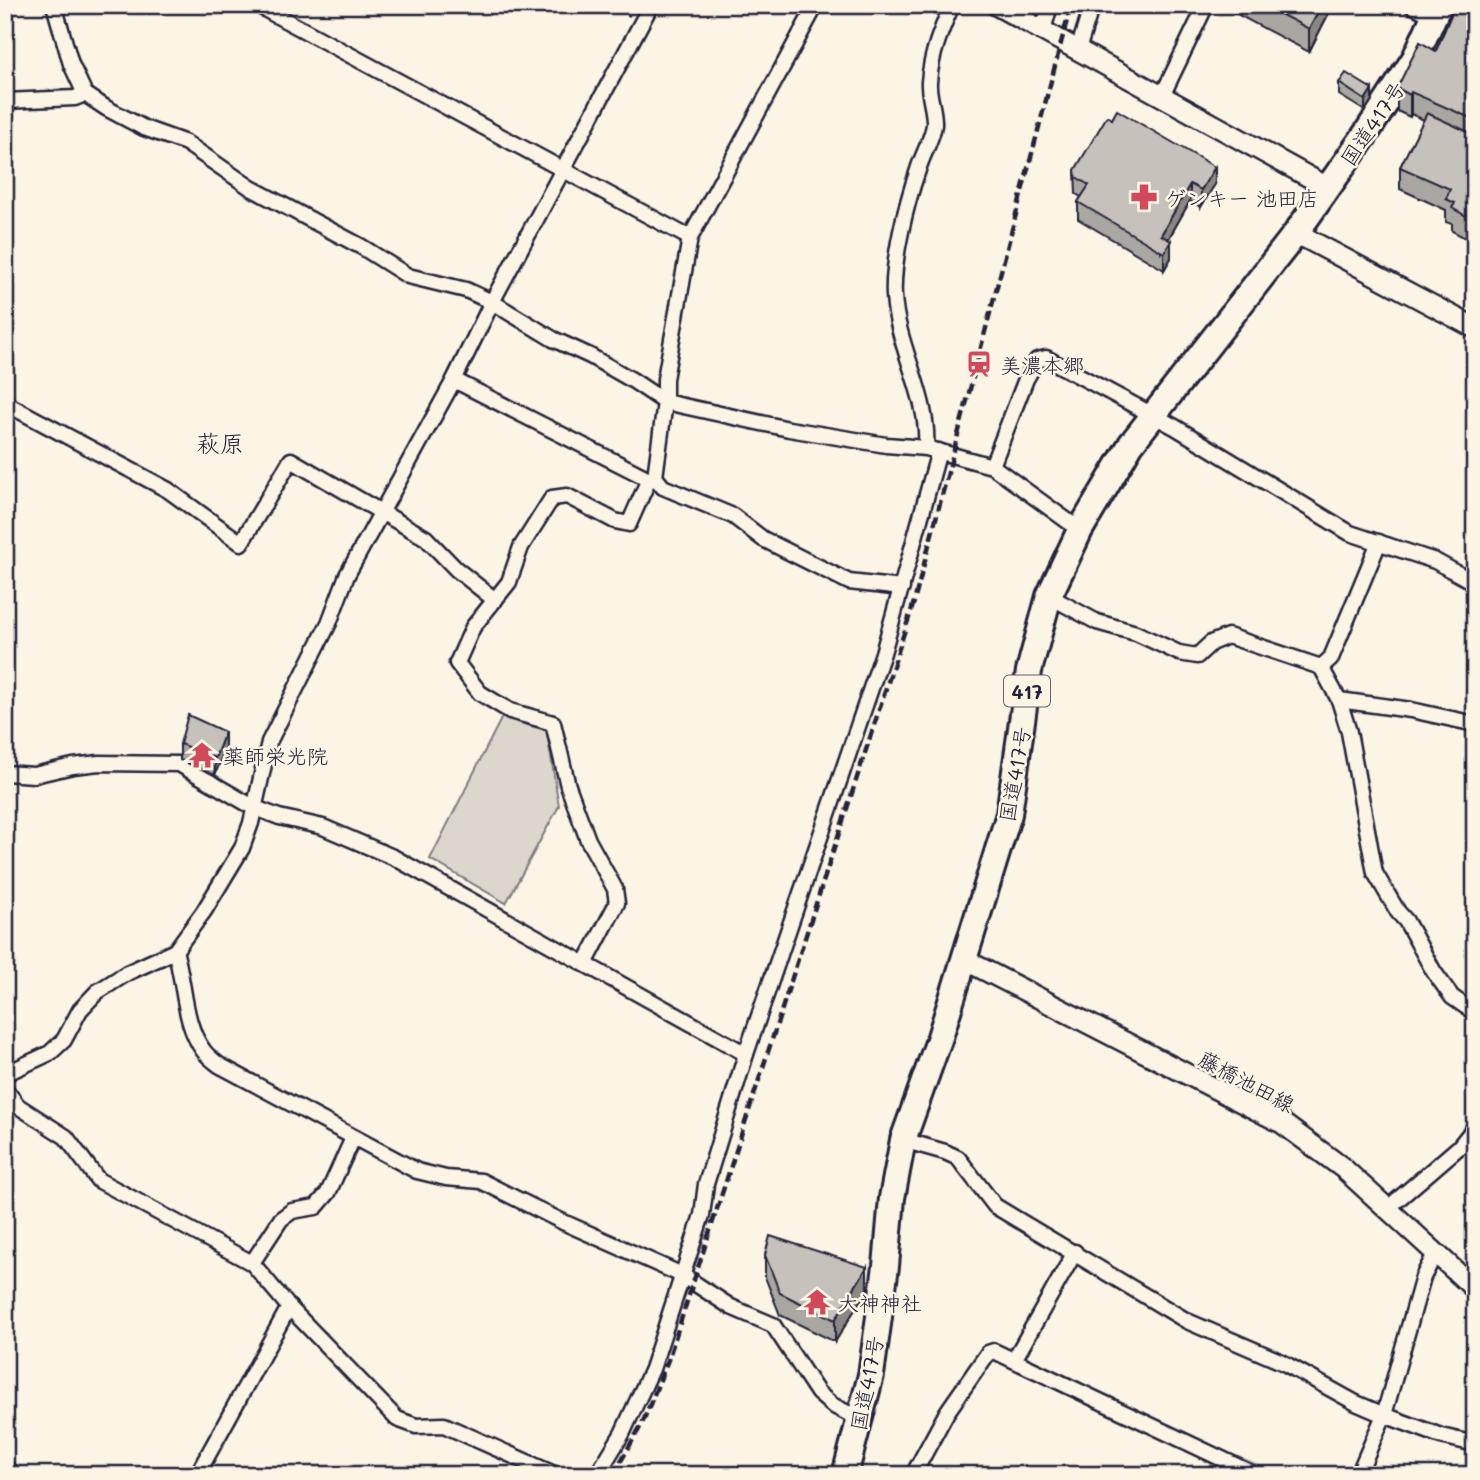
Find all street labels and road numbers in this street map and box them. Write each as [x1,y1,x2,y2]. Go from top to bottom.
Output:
street label: 国道417号 [1334,75,1410,171]
road number: 417 [1004,676,1050,706]
street label: 国道417号 [992,724,1036,824]
street label: 藤橋池田線 [1194,1044,1300,1118]
street label: 国道417号 [844,1333,888,1433]

